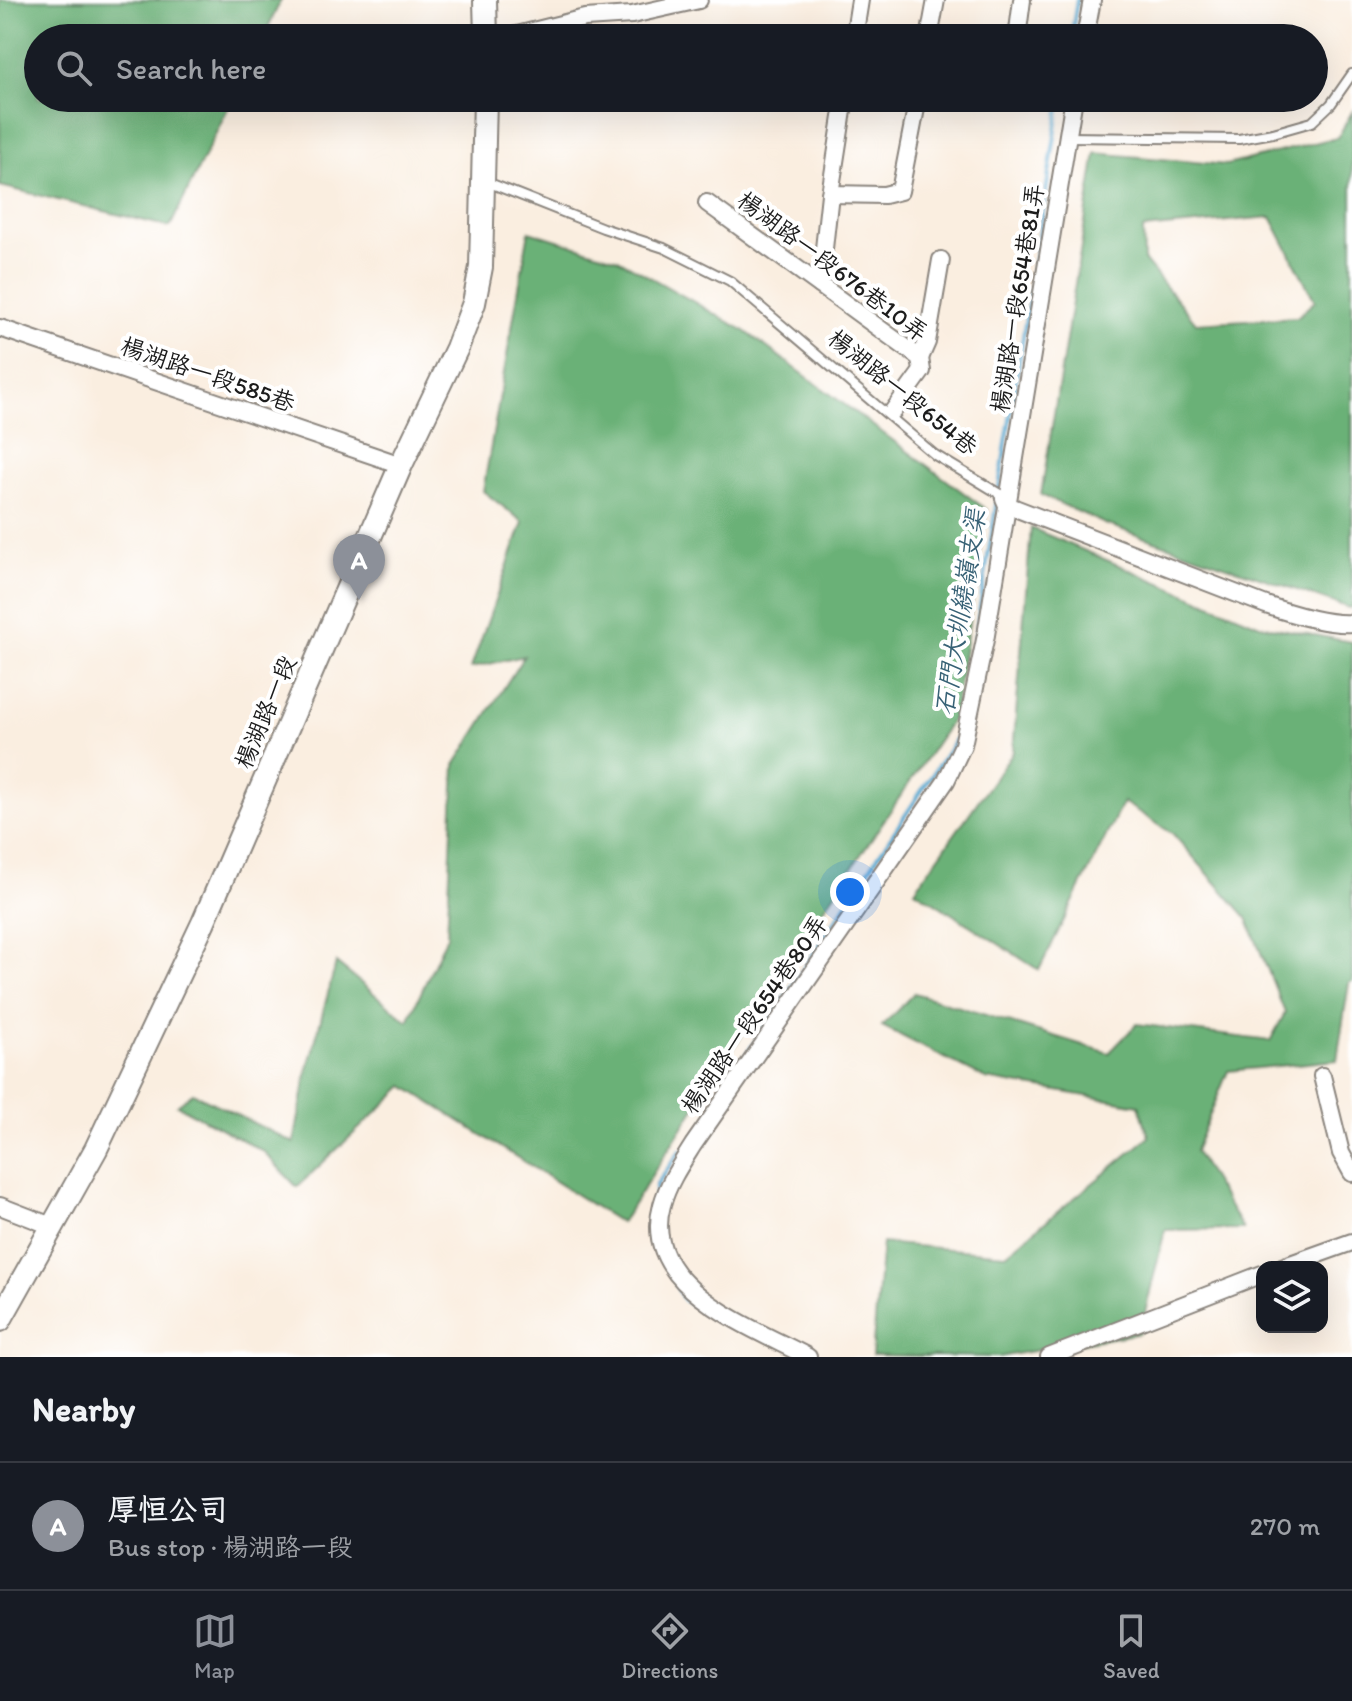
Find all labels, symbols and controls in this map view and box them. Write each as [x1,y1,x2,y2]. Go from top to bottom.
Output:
search box [24,24,1328,112]
icon: search [52,46,96,90]
text: Search here [116,50,266,87]
street label: 楊湖路一段654巷81弄 [985,181,1049,415]
street label: 楊湖路一段676巷10弄 [732,185,934,347]
street label: 楊湖路一段654巷 [822,323,984,461]
street label: 楊湖路一段585巷 [117,331,299,417]
water label: 石門大圳繞嶺支渠 [928,505,992,717]
pin: A [333,534,385,600]
street label: 楊湖路一段 [228,651,302,773]
your location [830,872,870,912]
street label: 楊湖路一段654巷80弄 [675,909,833,1119]
map controls [1256,1261,1328,1333]
button: layers [1256,1261,1328,1333]
text: Nearby [32,1389,135,1430]
text: 厚恒公司 [108,1491,228,1528]
text: A [50,1510,66,1542]
text: 270 m [1250,1510,1320,1542]
text: Bus stop · 楊湖路一段 [108,1531,353,1563]
tab: Map [193,1609,237,1684]
tab: Directions [622,1609,718,1684]
tab: Saved [1103,1609,1159,1684]

